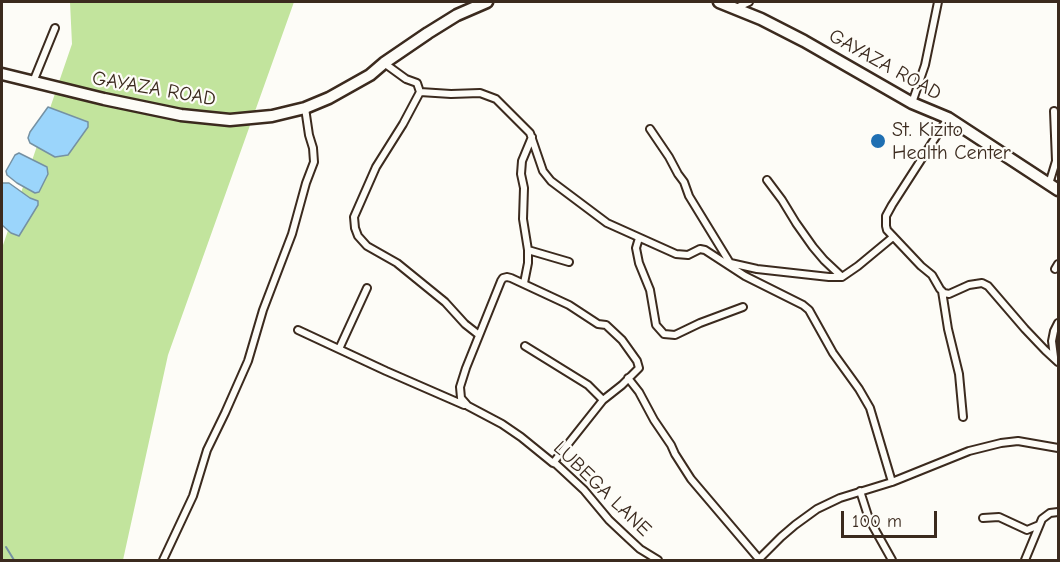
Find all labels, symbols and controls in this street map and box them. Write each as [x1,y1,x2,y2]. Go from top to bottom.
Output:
street label: GAYAZA ROAD [824,24,946,106]
street label: GAYAZA ROAD [90,66,218,112]
place label: St. Kizito Health Center [892,118,1011,165]
marker: St. Kizito Health Center [869,132,887,150]
street label: LUBEGA LANE [548,436,656,542]
scale bar [844,499,940,537]
text: 100 m [852,511,902,532]

